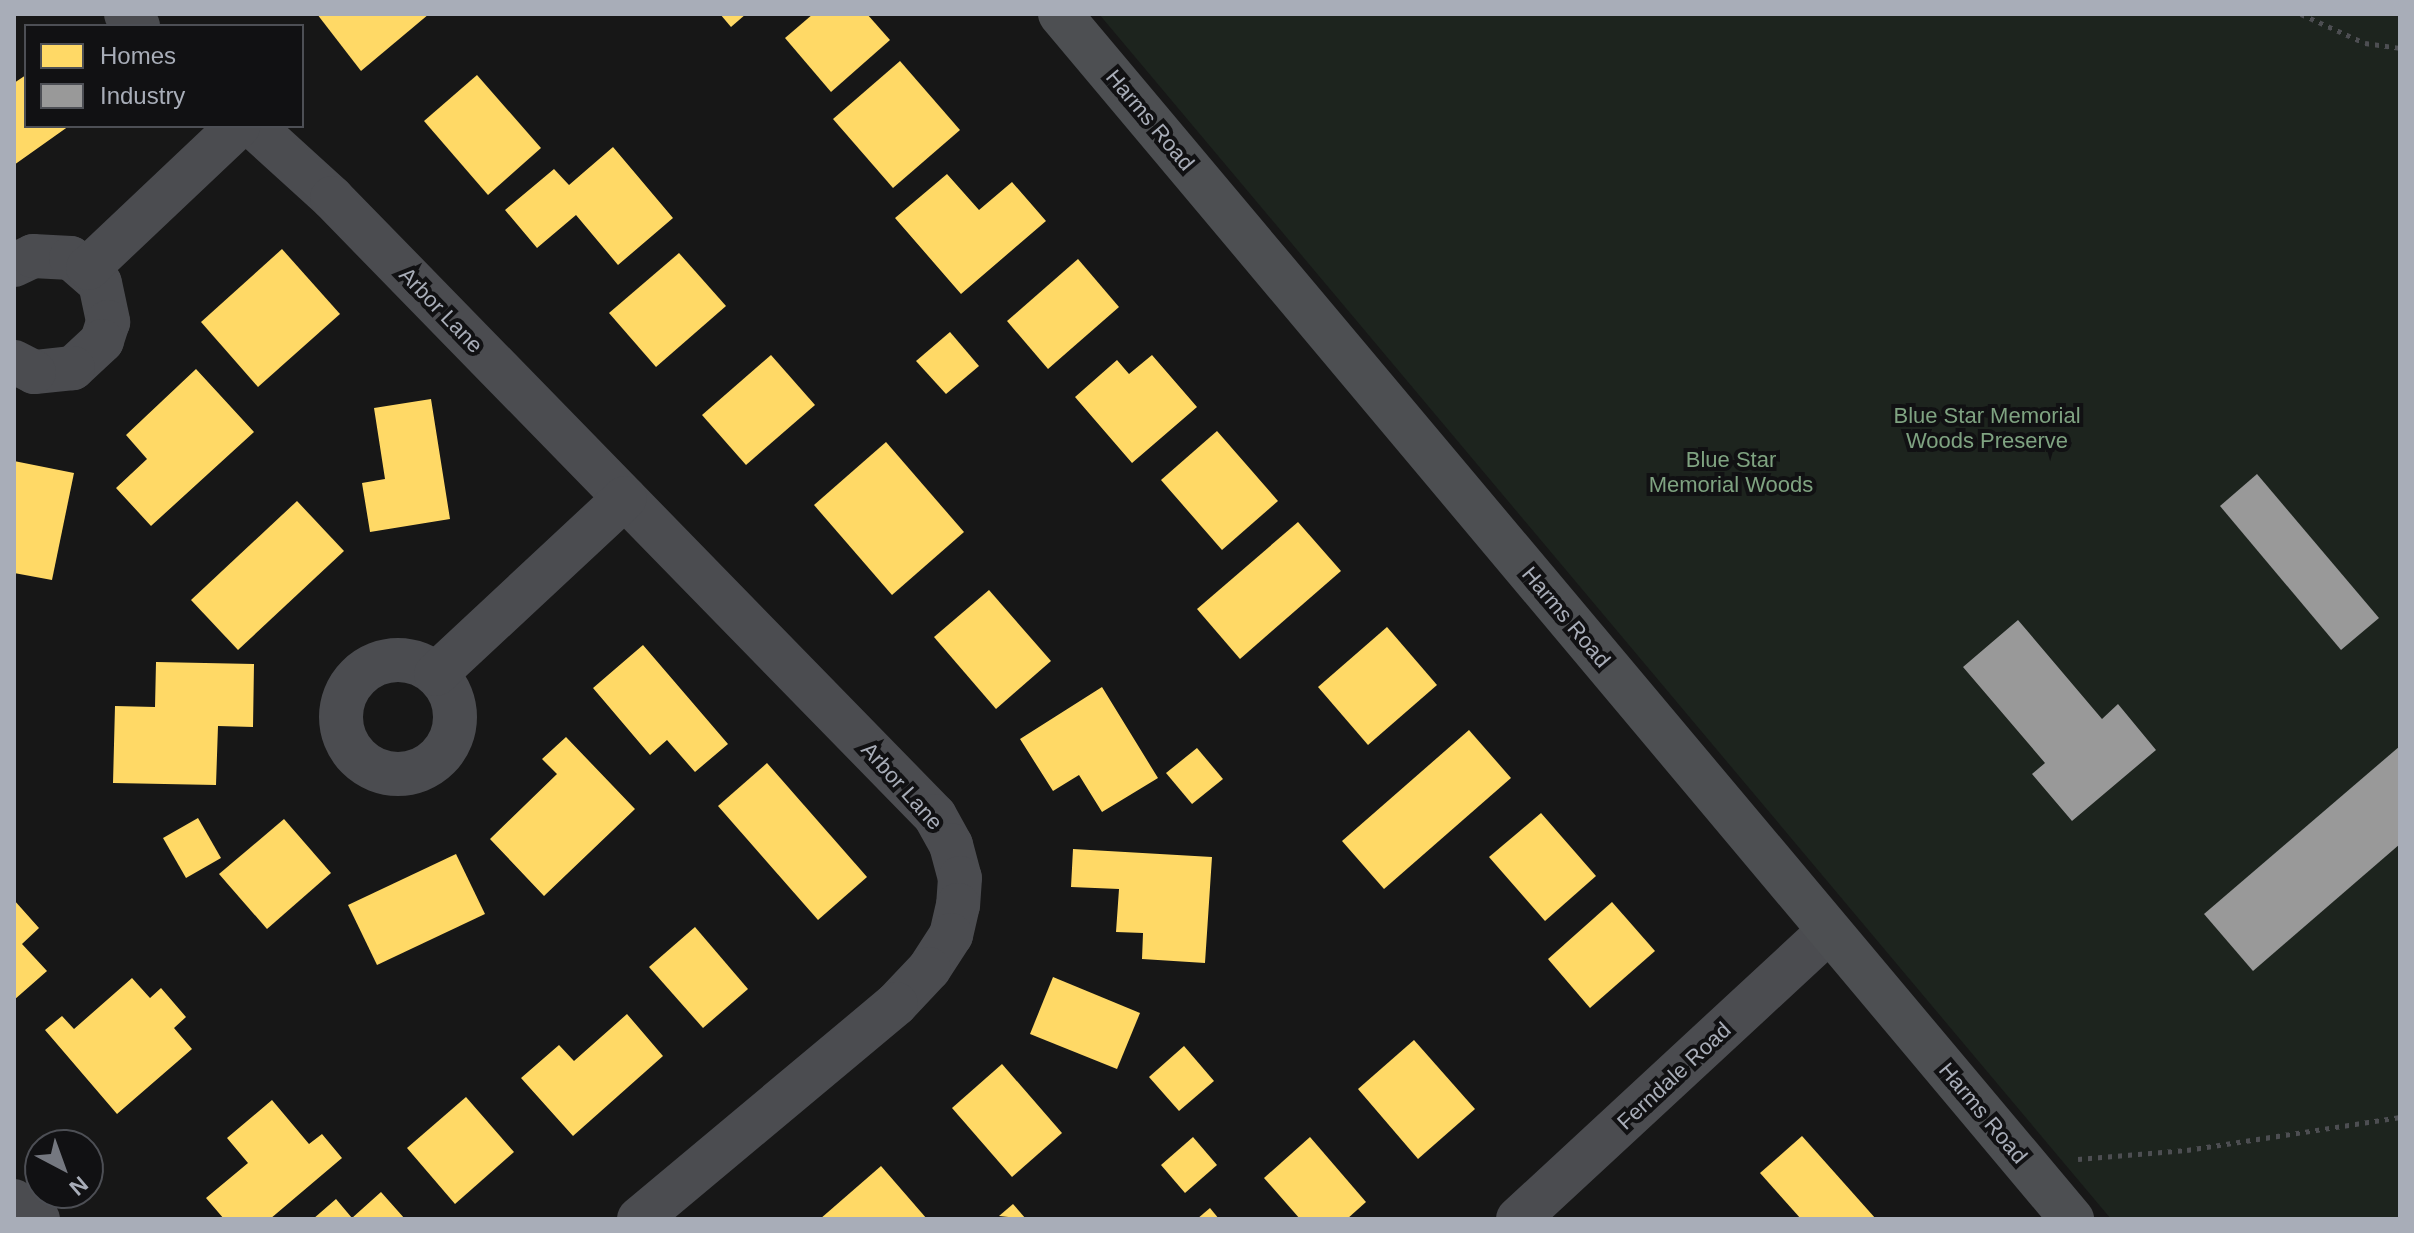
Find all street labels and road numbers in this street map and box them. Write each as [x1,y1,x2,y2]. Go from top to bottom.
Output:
street label: Harms Road [1100,64,1200,176]
street label: Arbor Lane [394,262,488,358]
street label: Harms Road [1516,561,1616,673]
street label: Arbor Lane [856,737,948,835]
street label: Ferndale Road [1612,1017,1736,1135]
street label: Harms Road [1933,1057,2033,1169]

